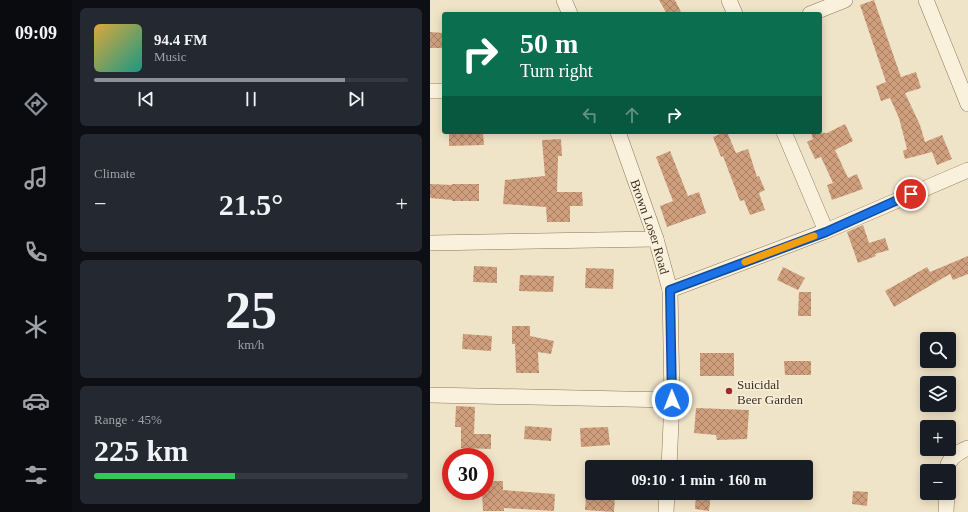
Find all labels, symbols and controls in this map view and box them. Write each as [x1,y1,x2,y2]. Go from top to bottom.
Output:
text: 09:09 [15,23,57,43]
icon: right [454,28,506,80]
text: 50 m [520,28,578,59]
text: 94.4 FM [154,32,207,48]
text: Music [154,49,187,64]
text: Turn right [520,61,593,81]
icon: previous [135,88,157,110]
icon: pause [240,88,262,110]
icon: next [345,88,367,110]
icon: directions [22,90,50,118]
icon: left [579,104,601,126]
icon: ahead [621,104,643,126]
icon: right [663,104,685,126]
icon: music [22,164,50,192]
text: Climate [94,166,135,181]
street label: Brown Loser Road [628,177,673,276]
pin [894,177,928,211]
icon: arrive [900,183,922,205]
text: 21.5° [219,188,283,221]
text: − [94,191,106,216]
text: + [396,191,408,216]
icon: phone [22,238,50,266]
text: 25 [225,282,277,339]
icon: climate [22,313,50,341]
map controls [920,332,956,500]
button: search [920,332,956,368]
text: km/h [238,337,264,352]
button: layers [920,376,956,412]
place label: Suicidal Beer Garden [737,377,804,407]
position arrow [651,379,693,421]
marker: Suicidal Beer Garden [724,386,734,396]
icon: car [22,387,50,415]
text: Range · 45% [94,412,162,427]
button: + [920,420,956,456]
text: 225 km [94,434,188,467]
speed limit sign: 30 [442,448,494,500]
icon: filters [22,461,50,489]
button: − [920,464,956,500]
text: 09:10 · 1 min · 160 m [632,472,767,488]

